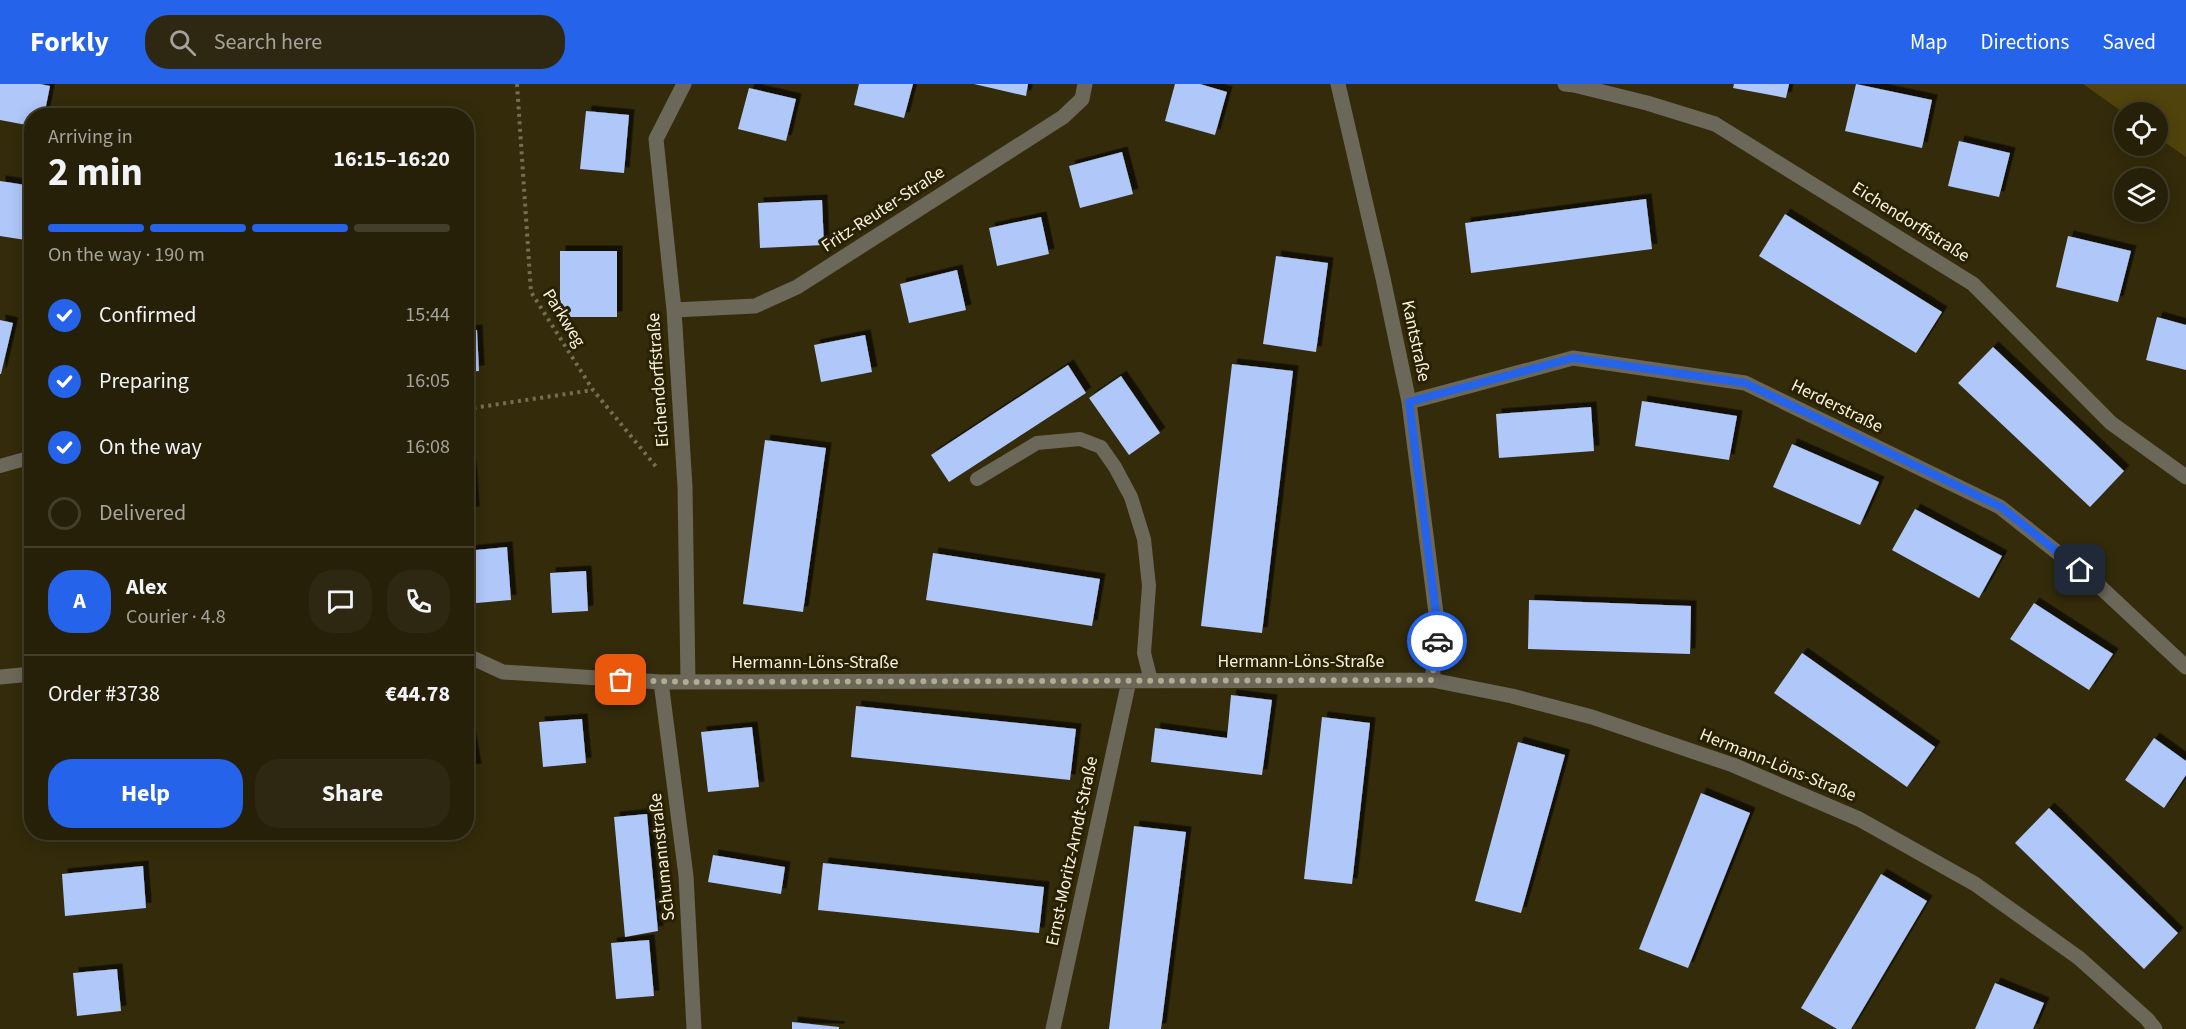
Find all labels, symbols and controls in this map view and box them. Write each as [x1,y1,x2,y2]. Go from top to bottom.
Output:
search box [145,15,565,69]
text: Forkly [30,22,109,62]
icon: search [166,26,199,59]
text: Search here [214,26,322,58]
text: Map [1910,27,1948,57]
text: Directions [1981,27,2069,57]
text: Saved [2102,27,2156,57]
map controls [2114,102,2168,222]
button: locate [2114,102,2168,156]
text: Arriving in [48,123,133,151]
text: 16:15–16:20 [333,143,450,175]
text: 2 min [48,145,143,201]
street label: Fritz-Reuter-Straße [816,160,950,258]
button: layers [2114,168,2168,222]
street label: Eichendorffstraße [1847,176,1975,268]
text: On the way · 190 m [48,241,205,269]
street label: Parkweg [536,284,592,352]
street label: Kantstraße [1395,298,1437,384]
icon: check [48,299,81,332]
text: Confirmed [99,299,196,331]
text: 15:44 [405,301,450,329]
street label: Eichendorffstraße [641,312,675,448]
icon: check [48,365,81,398]
text: Preparing [99,365,189,397]
text: 16:05 [405,367,450,395]
street label: Herderstraße [1787,373,1887,439]
icon: check [48,431,81,464]
text: On the way [99,431,202,463]
text: 16:08 [405,433,450,461]
text: Delivered [99,497,186,529]
pin [2054,544,2105,595]
icon: home [2063,553,2096,586]
button: chat [309,570,372,633]
button: phone [387,570,450,633]
text: Alex [126,571,167,603]
text: A [73,585,86,617]
text: Courier · 4.8 [126,603,226,631]
courier [1407,611,1467,671]
icon: car [1421,625,1454,658]
street label: Hermann-Löns-Straße [1218,649,1384,674]
street label: Hermann-Löns-Straße [732,650,898,675]
pin [595,654,646,705]
icon: bag [604,663,637,696]
text: Order #3738 [48,678,160,710]
text: €44.78 [385,678,450,710]
street label: Hermann-Löns-Straße [1696,722,1860,808]
street label: Ernst-Moritz-Arndt-Straße [1040,754,1104,948]
button: Help [48,759,243,828]
button: Share [255,759,450,828]
street label: Schumannstraße [643,792,681,922]

